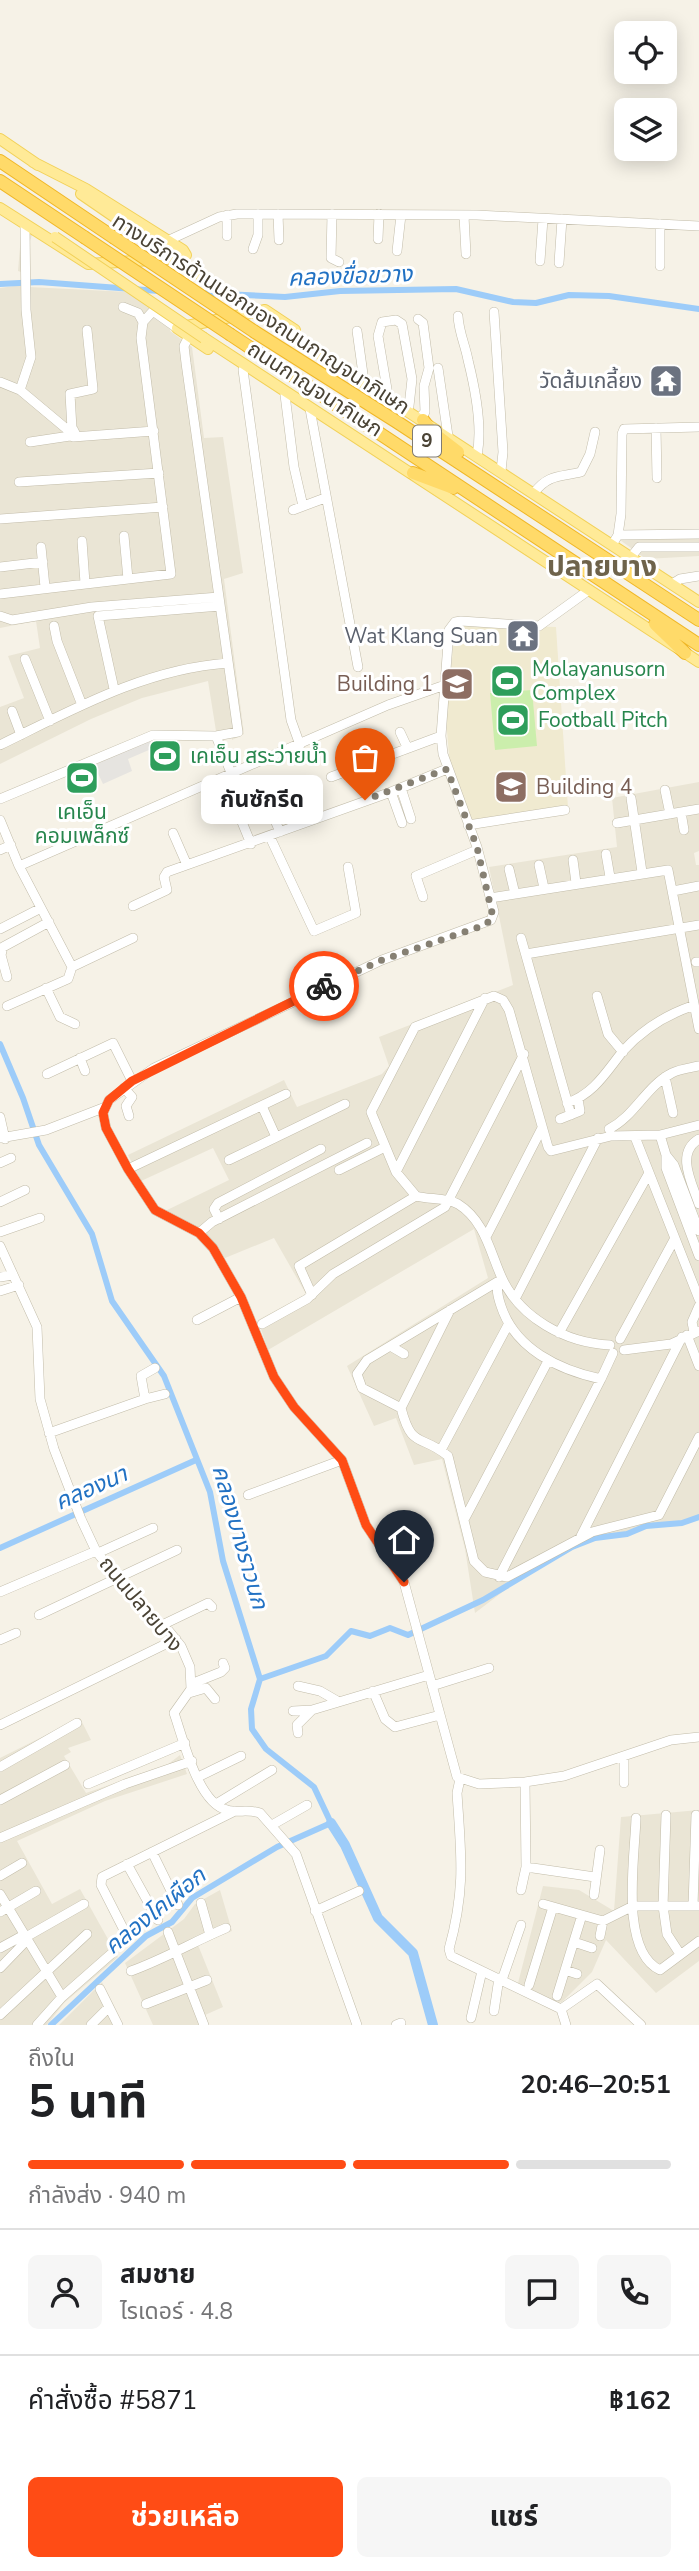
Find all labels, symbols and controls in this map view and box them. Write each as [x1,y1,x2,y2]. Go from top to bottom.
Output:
map controls [614,21,677,161]
button: locate [614,21,677,84]
button: layers [614,98,677,161]
street label: ทางบริการด้านนอกของถนนกาญจนาภิเษก [108,208,414,420]
water label: คลองขื่อขวาง [287,257,414,294]
street label: ถนนกาญจนาภิเษก [243,336,387,442]
temple icon: วัดส้มเกลี้ยง [647,362,685,400]
place label: วัดส้มเกลี้ยง [539,366,642,395]
road number: 9 [413,426,441,456]
district label: ปลายบาง [547,548,657,586]
temple icon: Wat Klang Suan [504,617,542,655]
place label: Wat Klang Suan [344,622,498,650]
place label: Molayanusorn Complex [532,655,666,707]
sports icon: Molayanusorn Complex [488,662,526,700]
school or university icon: Building 1 [438,665,476,703]
place label: Building 1 [337,670,433,698]
sports icon: Football Pitch [494,701,532,739]
place label: Football Pitch [538,706,668,734]
pin [335,728,395,800]
sports icon: เคเอ็น สระว่ายน้ำ [146,737,184,775]
icon: bag [346,739,384,777]
place label: เคเอ็น สระว่ายน้ำ [190,741,327,770]
sports icon: เคเอ็น คอมเพล็กซ์ [63,759,101,797]
school or university icon: Building 4 [492,768,530,806]
place label: Building 4 [536,773,632,801]
callout: กันซักรีด [201,776,323,824]
text: กันซักรีด [220,784,304,815]
place label: เคเอ็น คอมเพล็กซ์ [35,798,130,850]
courier [289,951,359,1021]
icon: bike [305,967,343,1005]
water label: คลองนา [50,1458,134,1518]
water label: คลองบางราวนก [205,1462,276,1614]
pin [374,1510,434,1582]
icon: home [385,1521,423,1559]
street label: ถนนปลายบาง [93,1550,189,1658]
water label: คลองโคเผือก [98,1860,213,1962]
text: ถึงใน [28,2043,75,2074]
text: 20:46–20:51 [520,2067,671,2102]
text: 5 นาที [28,2070,147,2133]
text: กำลังส่ง · 940 m [28,2180,186,2211]
button: person [28,2255,102,2329]
button: chat [505,2255,579,2329]
button: phone [597,2255,671,2329]
text: สมชาย [120,2257,196,2292]
text: ไรเดอร์ · 4.8 [120,2296,233,2327]
text: คำสั่งซื้อ #5871 [28,2383,197,2418]
text: ฿162 [609,2383,671,2418]
button: ช่วยเหลือ [28,2477,343,2557]
button: แชร์ [357,2477,671,2557]

